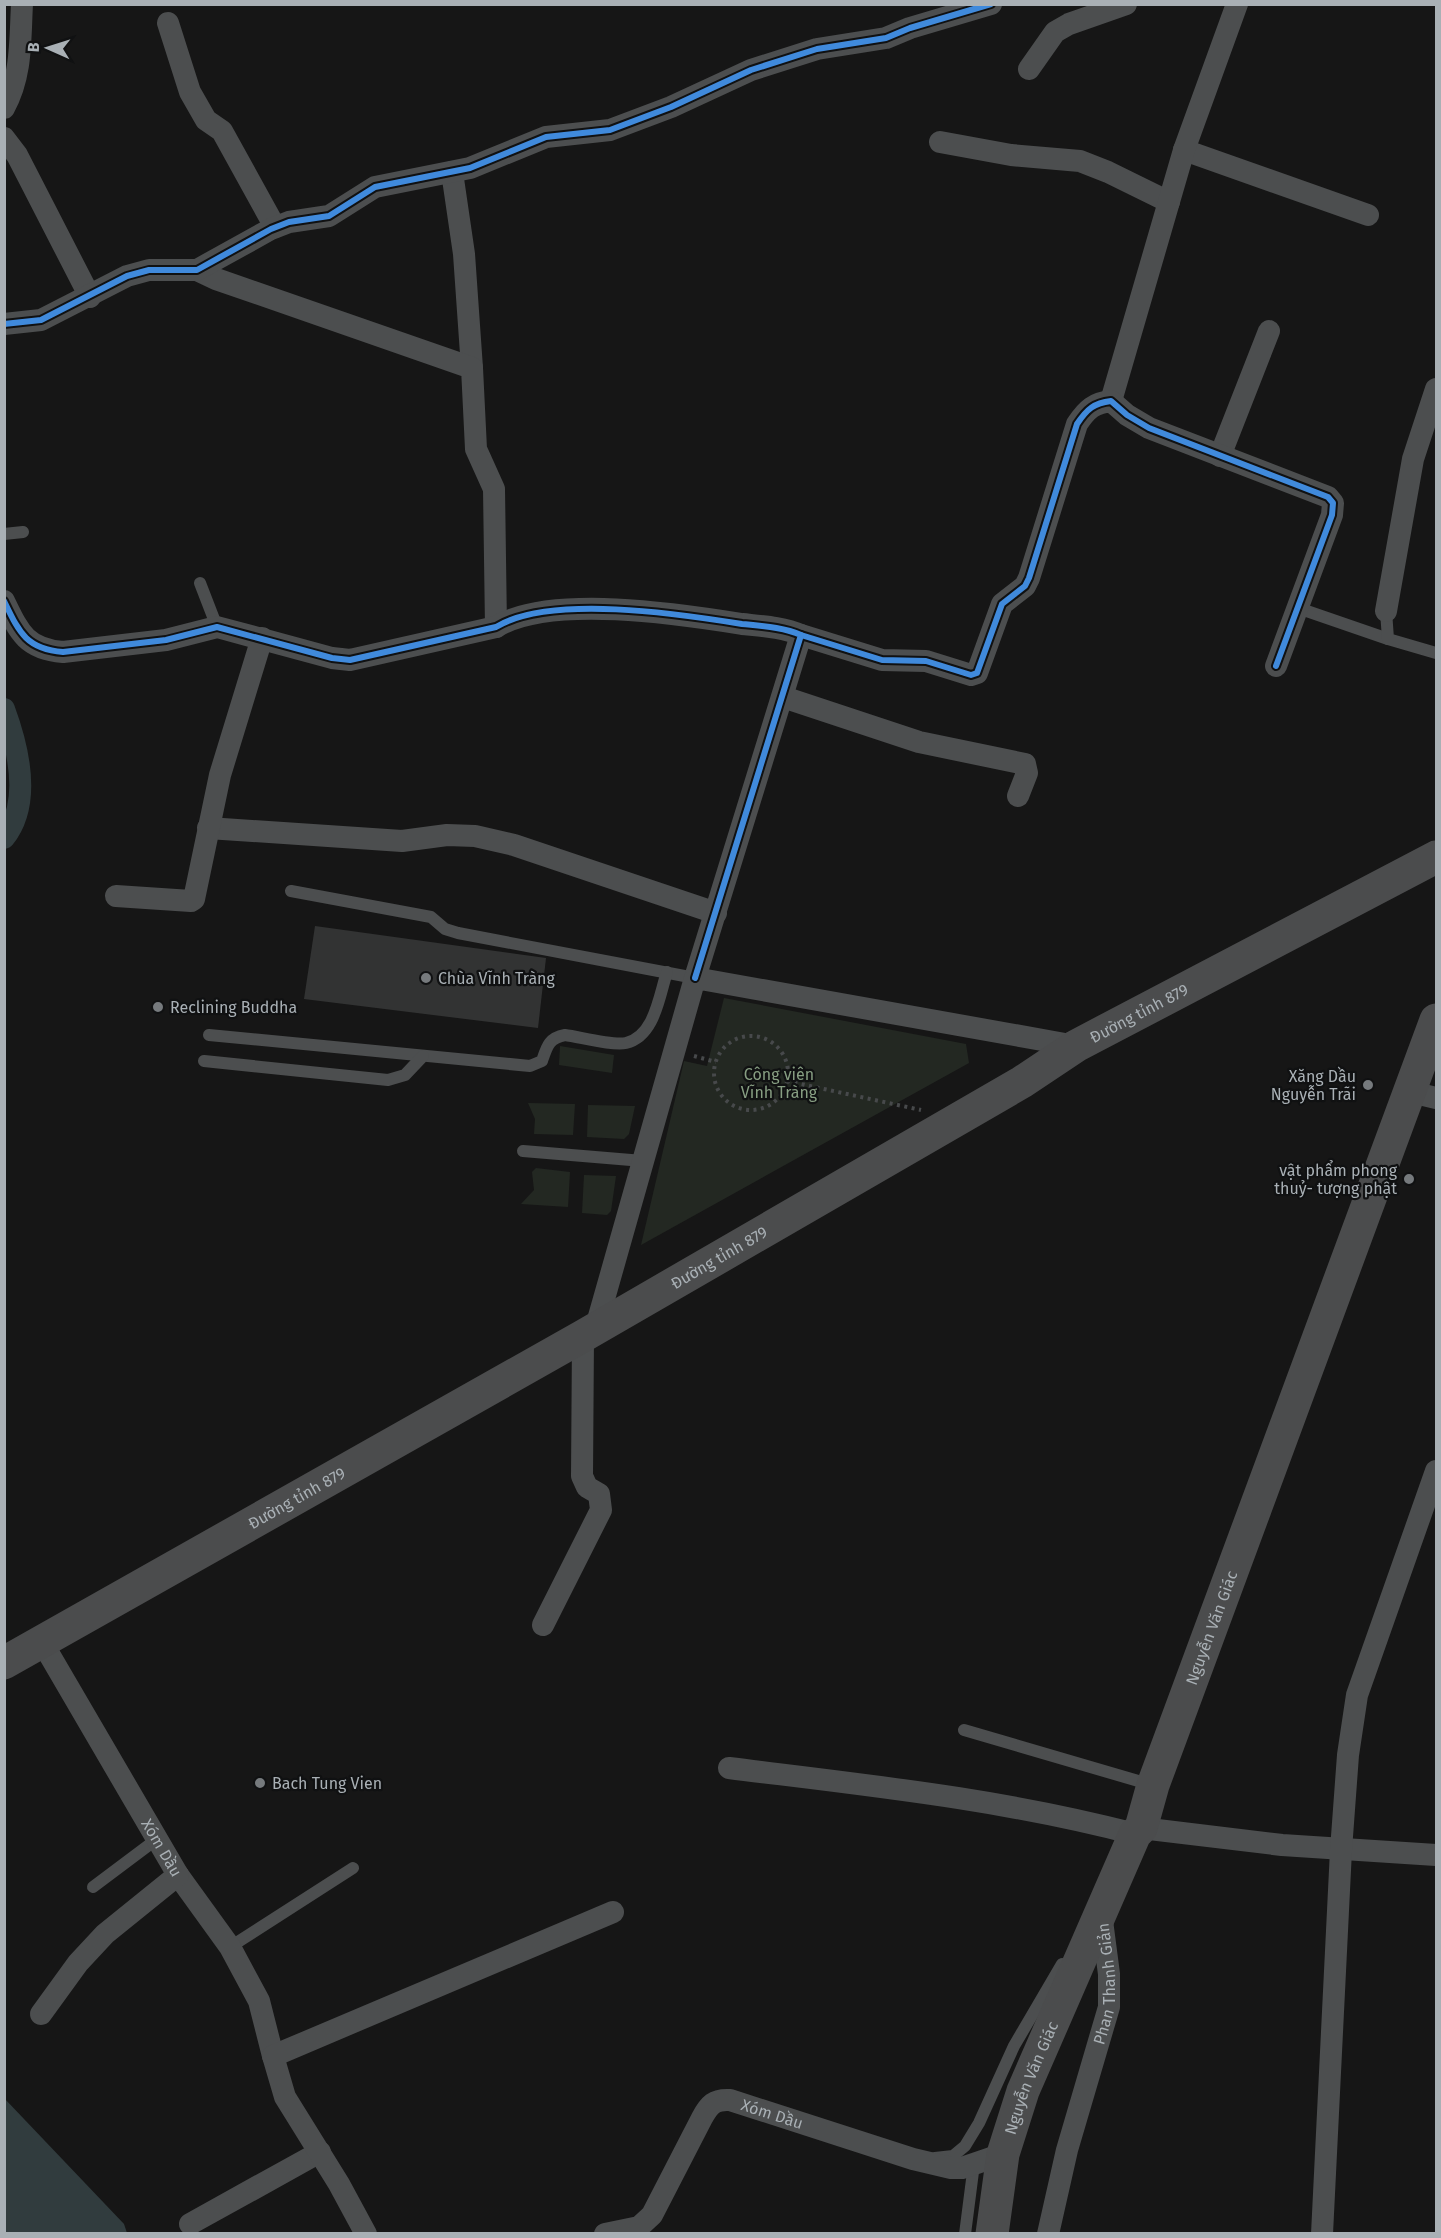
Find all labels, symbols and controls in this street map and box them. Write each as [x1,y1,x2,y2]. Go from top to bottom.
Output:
north arrow [18,18,78,78]
text: B [24,42,43,53]
place label: Chùa Vĩnh Tràng [438,969,555,988]
marker: Chùa Vĩnh Tràng [419,971,433,985]
street label: Đường tỉnh 879 [1086,979,1191,1047]
place label: Reclining Buddha [170,998,297,1017]
marker: Reclining Buddha [151,1000,165,1014]
park label: Công viên Vĩnh Tràng [741,1065,818,1102]
place label: Xăng Dầu Nguyễn Trãi [1271,1066,1356,1104]
marker: Xăng Dầu Nguyễn Trãi [1361,1078,1375,1092]
place label: vật phẩm phong thuỷ- tượng phật [1274,1160,1398,1198]
marker: vật phẩm phong thuỷ- tượng phật [1402,1172,1416,1186]
street label: Đường tỉnh 879 [667,1222,771,1293]
street label: Đường tỉnh 879 [245,1463,348,1533]
street label: Nguyễn Văn Giác [1181,1568,1241,1687]
place label: Bach Tung Vien [272,1774,382,1793]
marker: Bach Tung Vien [253,1776,267,1790]
street label: Xóm Dầu [138,1815,186,1880]
street label: Phan Thanh Giản [1089,1922,1119,2047]
street label: Nguyễn Văn Giác [1000,2018,1062,2137]
street label: Xóm Dầu [739,2095,806,2133]

